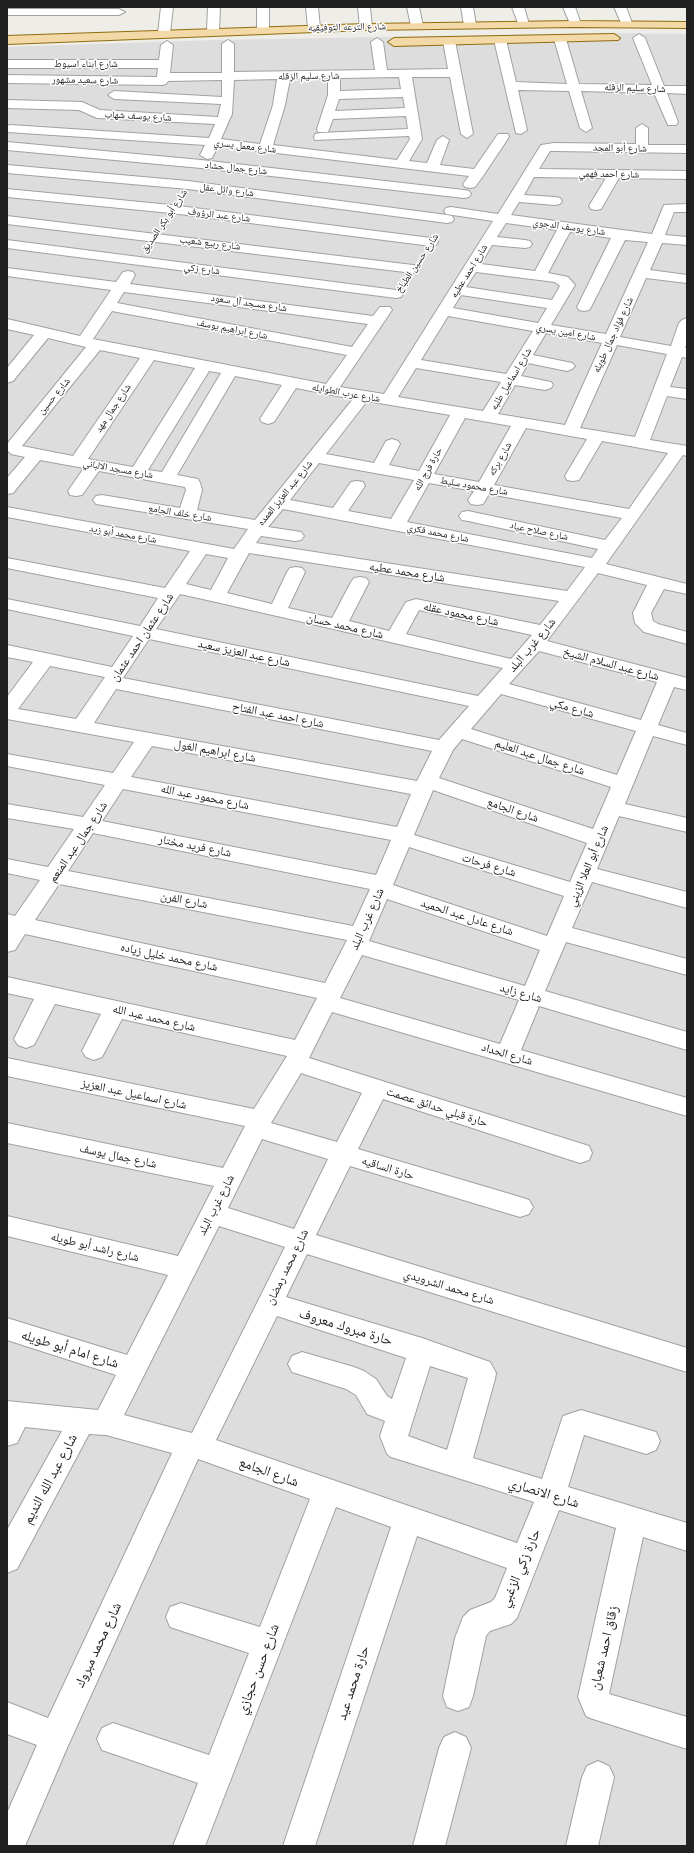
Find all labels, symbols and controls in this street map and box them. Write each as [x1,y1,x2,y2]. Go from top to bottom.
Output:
street label: شارع الترعه التوفيقيه [308,20,386,34]
street label: شارع ابناء اسيوط [54,58,118,70]
street label: شارع سليم الزقله [278,69,340,83]
street label: شارع سعيد مشهور [52,73,118,87]
street label: شارع سليم الزقله [604,81,666,95]
street label: شارع يوسف شهاب [104,108,172,124]
street label: شارع معمل يسري [213,136,277,156]
street label: شارع أبو المجد [593,142,647,154]
street label: شارع جمال حشاد [204,159,268,177]
street label: شارع احمد فهمي [579,167,639,181]
street label: شارع وائل عقل [199,181,255,199]
street label: شارع أبو بكر الصديق [138,187,190,255]
street label: شارع عبد الرؤوف [187,205,251,225]
street label: شارع يوسف الدجوي [532,216,606,238]
street label: شارع حسين الطباخ [393,231,441,295]
street label: شارع ربيع شعيب [179,233,241,253]
street label: شارع احمد عطيه [448,242,490,300]
street label: شارع زكي [183,261,221,277]
street label: شارع مسجد آل سعود [210,292,288,314]
street label: شارع فؤاد جمال طويله [590,295,636,375]
street label: شارع ابراهيم يوسف [195,316,269,342]
street label: شارع امين يسري [535,321,597,343]
street label: شارع اسماعيل طلبه [488,346,534,412]
street label: شارع حسين [35,375,73,417]
street label: شارع جمال مهد [92,381,134,435]
street label: شارع عرب الطوايله [311,381,381,405]
street label: شارع بركه [486,440,514,478]
street label: حارة فرج الله [411,445,445,493]
street label: شارع مسجد الالباني [82,457,154,481]
street label: شارع عبد العزيز العمده [255,458,315,528]
street label: شارع محمود سليط [439,474,509,498]
street label: شارع خلف الجامع [148,502,212,524]
street label: شارع صلاح عياد [509,519,569,543]
street label: شارع محمد فكري [406,521,470,545]
street label: شارع محمد أبو زيد [88,522,158,546]
street label: شارع محمد عطيه [368,559,446,585]
street label: شارع عثمان احمد عثمان [107,590,177,684]
street label: شارع محمود عقله [422,599,500,629]
street label: شارع محمد حسان [305,610,385,642]
street label: شارع غرب البلد [505,615,559,675]
street label: شارع عبد العزيز سعيد [197,636,291,670]
street label: شارع عبد السلام الشيخ [561,644,661,684]
street label: شارع مكي [548,695,596,721]
street label: شارع احمد عبد الفتاح [231,699,325,731]
street label: شارع جمال عبد العليم [493,736,587,778]
street label: شارع ابراهيم الغول [173,737,257,765]
street label: شارع محمود عبد الله [160,781,250,813]
street label: شارع الجامع [485,795,541,825]
street label: شارع جمال عبد المنعم [46,799,110,885]
street label: شارع أبو العلا الزيني [564,823,612,909]
street label: شارع فريد مختار [157,832,233,860]
street label: شارع فرحات [460,850,518,880]
street label: شارع غرب البلد [347,886,387,952]
street label: شارع الفرن [159,888,209,912]
street label: شارع عادل عبد الحميد [419,895,515,939]
street label: شارع محمد خليل زياده [119,940,219,974]
street label: شارع زايد [498,980,544,1006]
street label: شارع محمد عبد الله [111,1001,197,1035]
street label: شارع الحداد [480,1040,534,1068]
street label: شارع اسماعيل عبد العزيز [80,1076,188,1112]
street label: حارة قبلي حدائق عصمت [384,1084,490,1130]
street label: شارع جمال يوسف [78,1141,158,1171]
street label: حارة الساقيه [360,1153,416,1183]
street label: شارع غرب البلد [195,1172,237,1238]
street label: شارع محمد رمضان [262,1227,312,1307]
street label: شارع راشد أبو طويله [49,1229,141,1265]
street label: شارع محمد الشرويدي [402,1266,496,1308]
street label: حارة مبروك معروف [297,1305,395,1349]
street label: شارع امام أبو طويله [19,1326,121,1372]
street label: شارع عبد الله النديم [19,1431,81,1527]
street label: شارع الجامع [237,1453,301,1491]
street label: شارع الانصاري [507,1474,581,1512]
street label: حارة زكي الزغبي [496,1526,544,1610]
street label: شارع محمد مبروك [71,1600,125,1690]
street label: زقاق احمد شعبان [586,1604,622,1692]
street label: شارع حسن حجازي [233,1621,283,1717]
street label: حارة محمد عيد [333,1644,373,1722]

